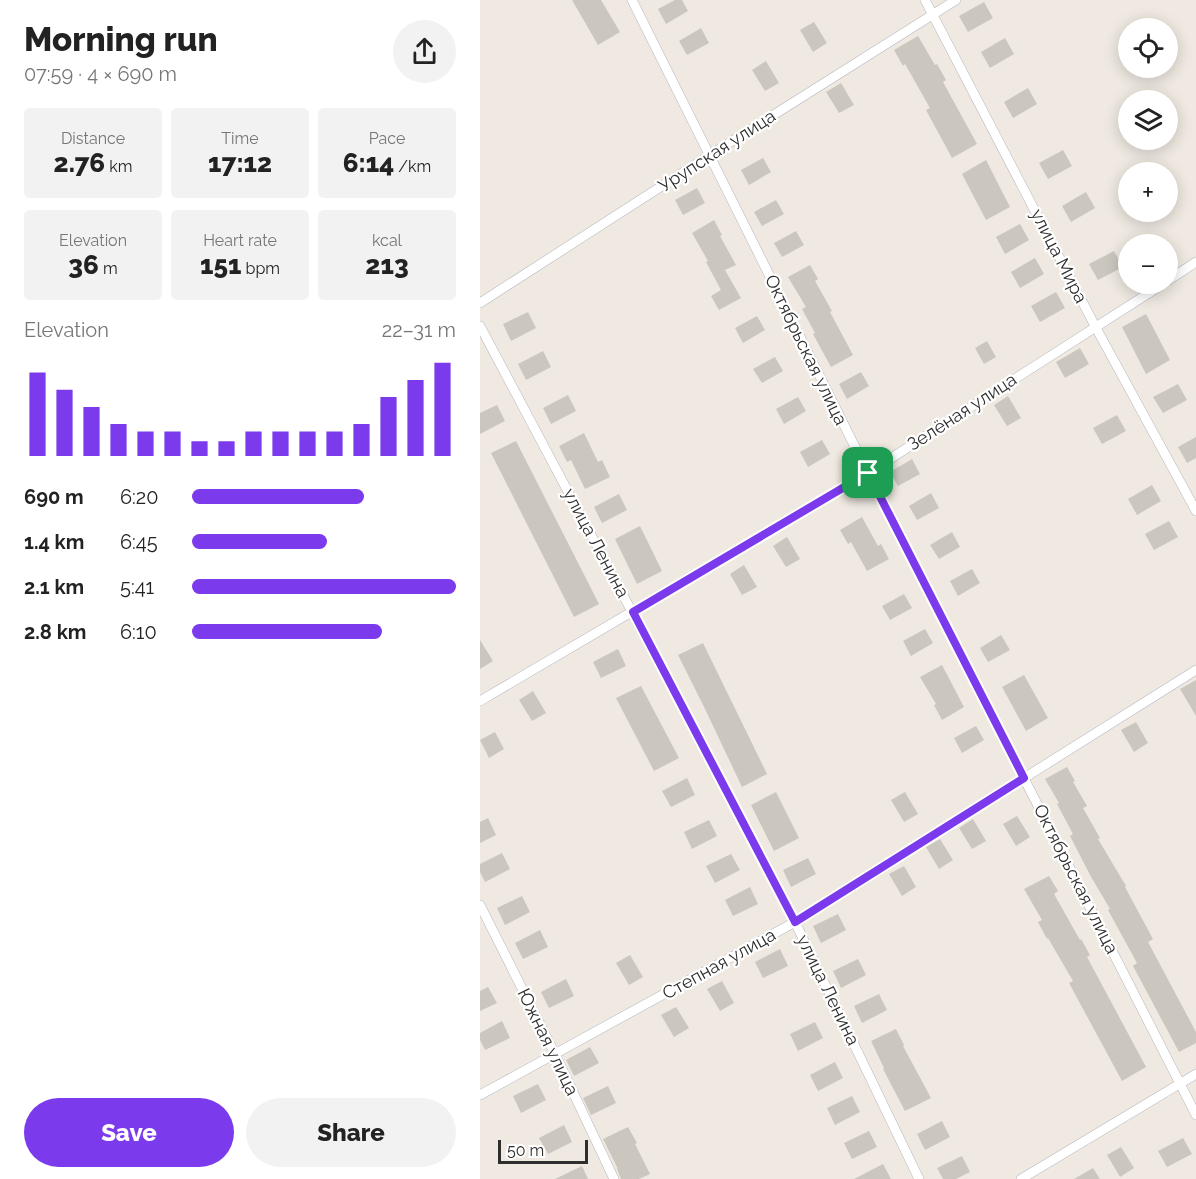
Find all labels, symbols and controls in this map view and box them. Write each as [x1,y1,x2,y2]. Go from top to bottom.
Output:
map controls [1118,18,1178,294]
button: locate [1118,18,1178,78]
text: Morning run [24,20,218,59]
button: share [393,20,456,83]
text: 07:59 · 4 × 690 m [24,62,177,86]
button: layers [1118,90,1178,150]
street label: Урупская улица [654,105,779,196]
text: Distance [61,129,125,148]
text: Time [221,129,259,148]
text: Pace [369,129,405,148]
text: 2.76 [54,148,105,178]
text: 17:12 [208,148,272,178]
text: 6:14 [343,148,394,178]
text: km [105,157,132,176]
text: /km [394,157,431,176]
button: + [1118,162,1178,222]
street label: улица Мира [1027,205,1092,306]
text: Elevation [59,231,127,250]
text: Heart rate [203,231,277,250]
text: kcal [372,231,402,250]
button: − [1118,234,1178,294]
text: 36 [68,250,99,280]
text: 151 [200,250,241,280]
text: 213 [365,250,409,280]
text: m [99,259,118,278]
text: bpm [241,259,280,278]
street label: Октябрьская улица [761,271,852,428]
text: Elevation [24,318,109,342]
text: 22–31 m [382,318,456,342]
street label: Зелёная улица [903,369,1020,455]
pin [842,447,893,498]
icon: arrive [851,456,884,489]
text: 690 m [24,485,84,509]
text: 6:20 [120,485,158,509]
street label: улица Ленина [559,485,634,601]
text: 1.4 km [24,530,84,554]
text: 6:45 [120,530,158,554]
text: 2.1 km [24,575,84,599]
text: 5:41 [120,575,154,599]
text: 2.8 km [24,620,86,644]
text: 6:10 [120,620,157,644]
street label: Октябрьская улица [1030,801,1123,957]
street label: Степная улица [658,924,779,1003]
street label: улица Ленина [793,931,864,1049]
street label: Южная улица [513,985,583,1099]
button: Save [24,1098,234,1167]
button: Share [246,1098,456,1167]
scale bar [498,1137,588,1164]
text: 50 m [507,1141,544,1160]

